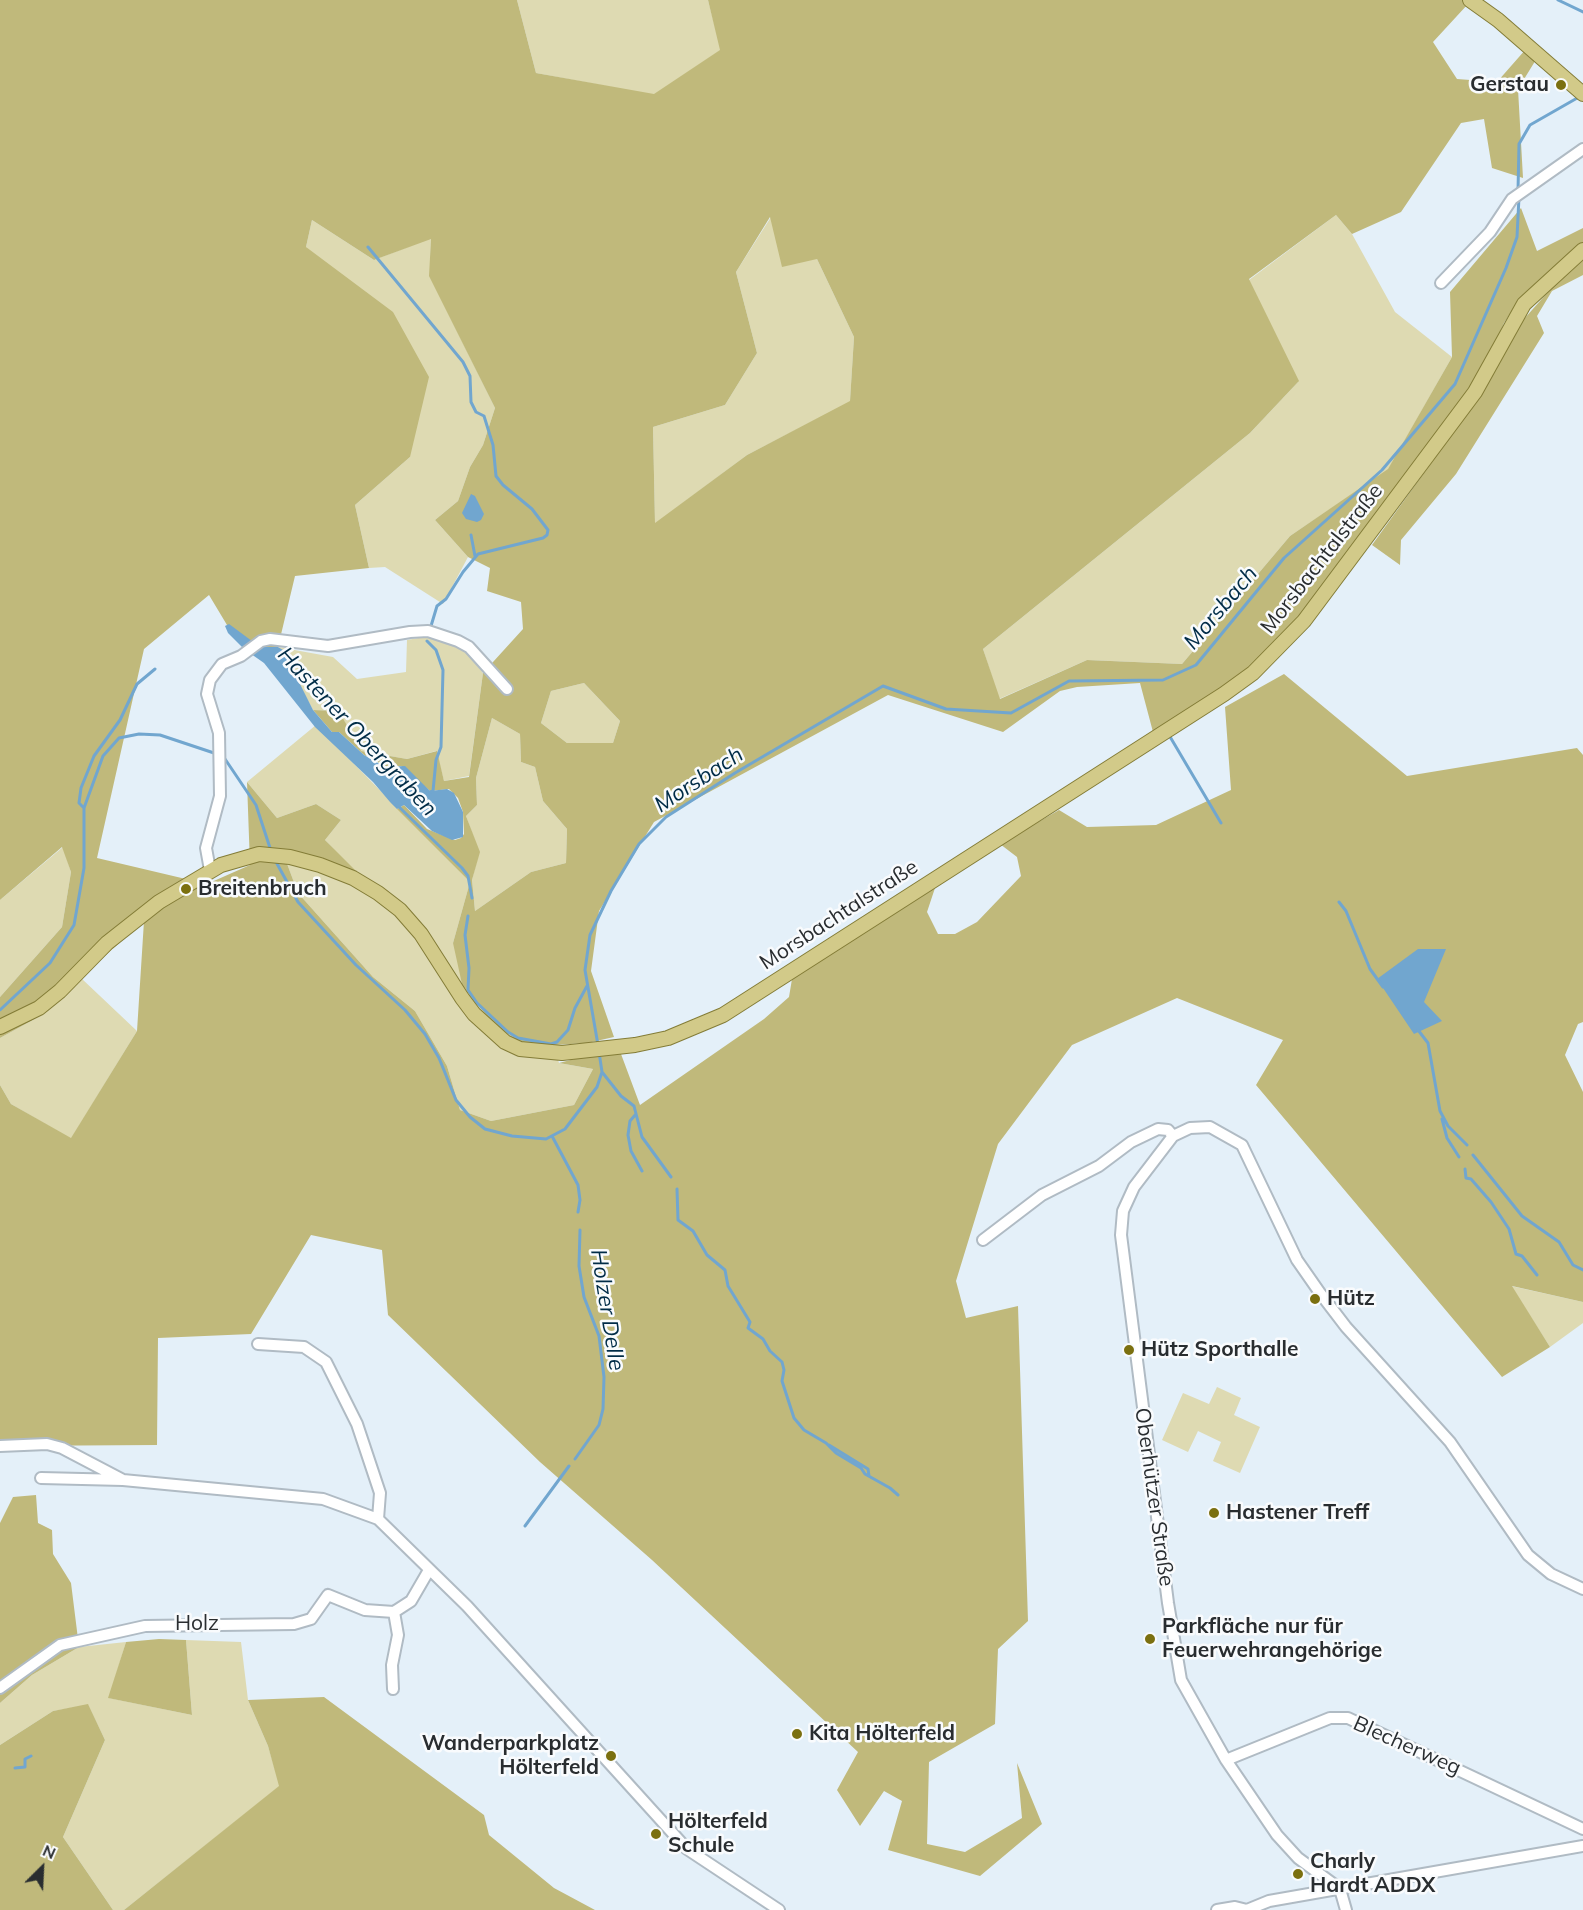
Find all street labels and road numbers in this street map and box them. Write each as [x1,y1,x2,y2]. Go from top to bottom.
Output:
street label: Morsbachtalstraße [1256,479,1388,639]
street label: Morsbachtalstraße [755,855,923,975]
street label: Oberhützer Straße [1129,1406,1179,1588]
street label: Holz [175,1611,219,1637]
street label: Blecherweg [1349,1711,1465,1781]

